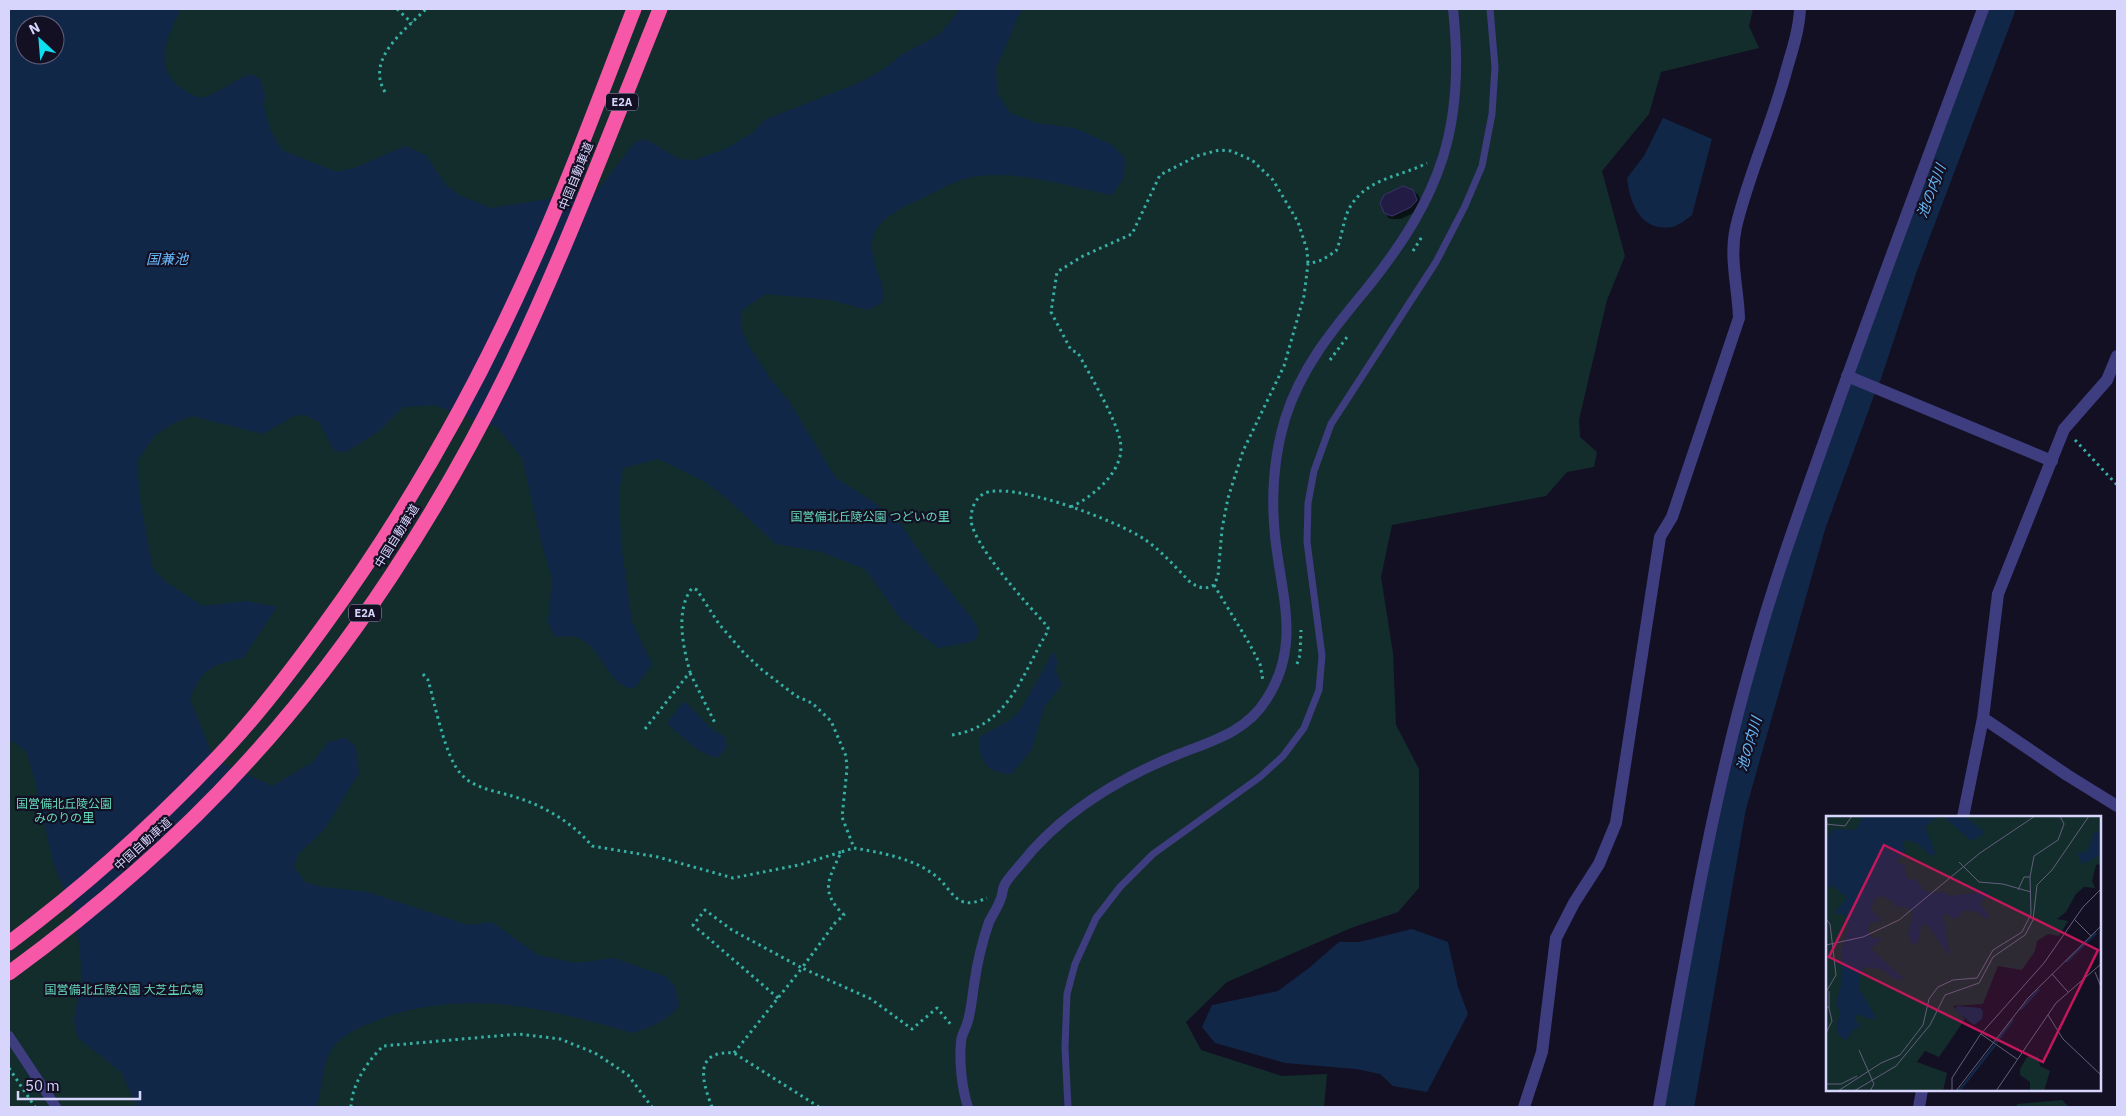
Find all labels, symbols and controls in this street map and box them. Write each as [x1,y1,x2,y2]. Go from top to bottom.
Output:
north arrow [15,15,65,65]
text: N [26,18,43,39]
road number: E2A [606,94,638,110]
street label: 中国自動車道 [555,140,596,212]
water label: 池の内川 [1913,160,1950,220]
water label: 国兼池 [146,250,190,268]
street label: 中国自動車道 [371,501,422,570]
park label: 国営備北丘陵公園 つどいの里 [791,509,949,524]
road number: E2A [349,604,381,622]
water label: 池の内川 [1733,713,1766,773]
park label: 国営備北丘陵公園 みのりの里 [16,796,112,825]
street label: 中国自動車道 [111,814,174,873]
inset map [1826,816,2101,1091]
park label: 国営備北丘陵公園 大芝生広場 [45,982,203,997]
scale bar [18,1068,140,1100]
text: 50 m [25,1076,60,1095]

